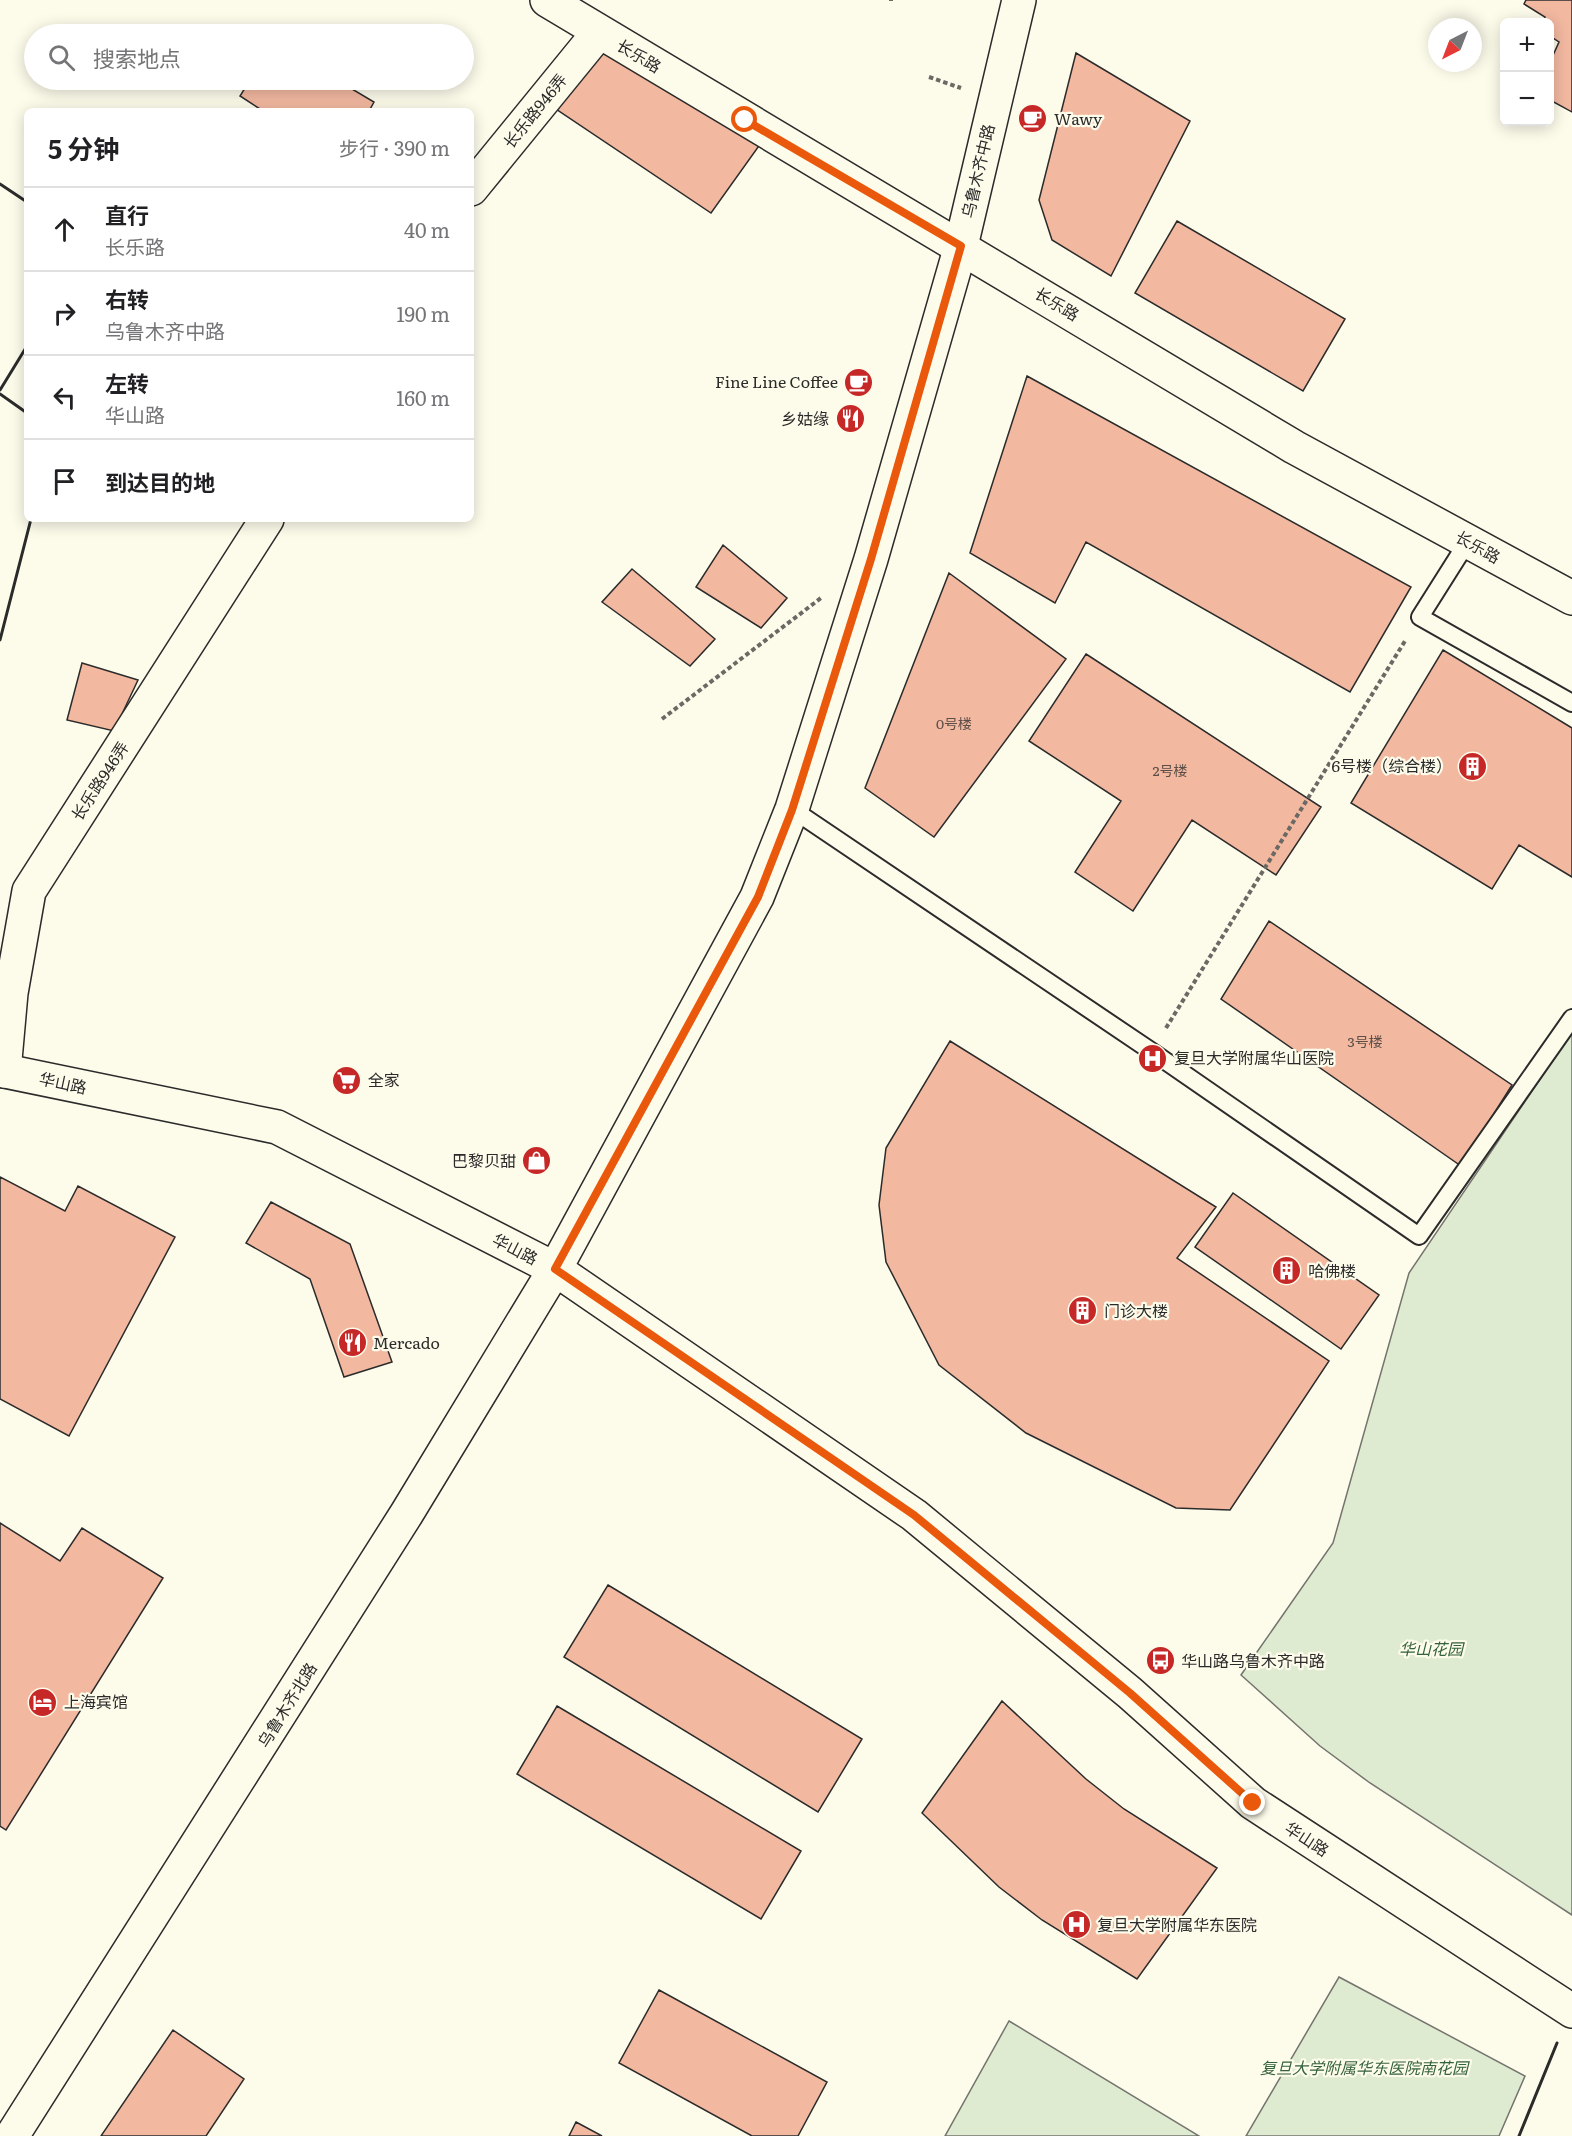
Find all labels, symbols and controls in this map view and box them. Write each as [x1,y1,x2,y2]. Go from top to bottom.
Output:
north arrow [1428,18,1482,72]
map controls [1500,18,1554,126]
button: + [1500,18,1554,72]
search box [24,24,474,90]
street label: 长乐路 [613,32,666,78]
icon: search [45,41,78,74]
text: 搜索地点 [93,41,181,74]
street label: 长乐路946弄 [497,68,572,153]
button: − [1500,72,1554,126]
cafe icon: Wawy [1017,103,1049,135]
route start [731,106,757,132]
place label: Wawy [1054,106,1103,130]
street label: 乌鲁木齐中路 [955,121,1000,220]
text: 5 分钟 [48,128,119,167]
text: 步行 · 390 m [339,132,450,162]
text: 直行 [105,198,149,231]
icon: ahead [48,213,81,246]
text: 40 m [404,214,450,244]
text: 长乐路 [105,231,165,261]
street label: 长乐路 [1031,280,1084,326]
text: 右转 [105,282,149,315]
icon: right [48,297,81,330]
text: 190 m [396,298,450,328]
text: 乌鲁木齐中路 [105,315,225,345]
text: 左转 [105,366,149,399]
cafe icon: Fine Line Coffee [843,366,875,398]
place label: Fine Line Coffee [715,369,838,393]
icon: left [48,381,81,414]
text: 160 m [396,382,450,412]
text: 华山路 [105,399,165,429]
restaurant icon: 乡姑缘 [834,403,866,435]
place label: 乡姑缘 [781,406,829,430]
icon: arrive [48,465,81,498]
text: 到达目的地 [105,465,215,498]
street label: 长乐路 [1452,524,1505,568]
house number: 0号楼 [936,713,972,733]
street label: 长乐路946弄 [65,736,134,825]
building icon: 6号楼（综合楼） [1457,750,1489,782]
place label: 6号楼（综合楼） [1331,753,1452,777]
house number: 2号楼 [1152,760,1188,780]
house number: 3号楼 [1347,1031,1383,1051]
hospital icon: 复旦大学附属华山医院 [1137,1042,1169,1074]
place label: 复旦大学附属华山医院 [1174,1045,1334,1069]
supermarket icon: 全家 [331,1064,363,1096]
street label: 华山路 [37,1065,89,1099]
place label: 全家 [368,1067,400,1091]
shop icon: 巴黎贝甜 [521,1145,553,1177]
place label: 巴黎贝甜 [452,1148,516,1172]
street label: 华山路 [489,1227,542,1270]
building icon: 哈佛楼 [1271,1255,1303,1287]
place label: 哈佛楼 [1308,1258,1356,1282]
building icon: 门诊大楼 [1067,1295,1099,1327]
place label: 门诊大楼 [1104,1298,1168,1322]
restaurant icon: Mercado [336,1327,368,1359]
place label: Mercado [373,1330,440,1354]
park label: 华山花园 [1399,1636,1465,1660]
bus stop icon: 华山路乌鲁木齐中路 [1144,1645,1176,1677]
place label: 华山路乌鲁木齐中路 [1181,1648,1325,1672]
street label: 乌鲁木齐北路 [251,1657,322,1752]
hotel icon: 上海宾馆 [27,1686,59,1718]
place label: 上海宾馆 [64,1689,128,1713]
route end [1239,1789,1265,1815]
street label: 华山路 [1281,1815,1334,1861]
hospital icon: 复旦大学附属华东医院 [1060,1909,1092,1941]
place label: 复旦大学附属华东医院 [1097,1912,1257,1936]
park label: 复旦大学附属华东医院南花园 [1260,2055,1470,2079]

